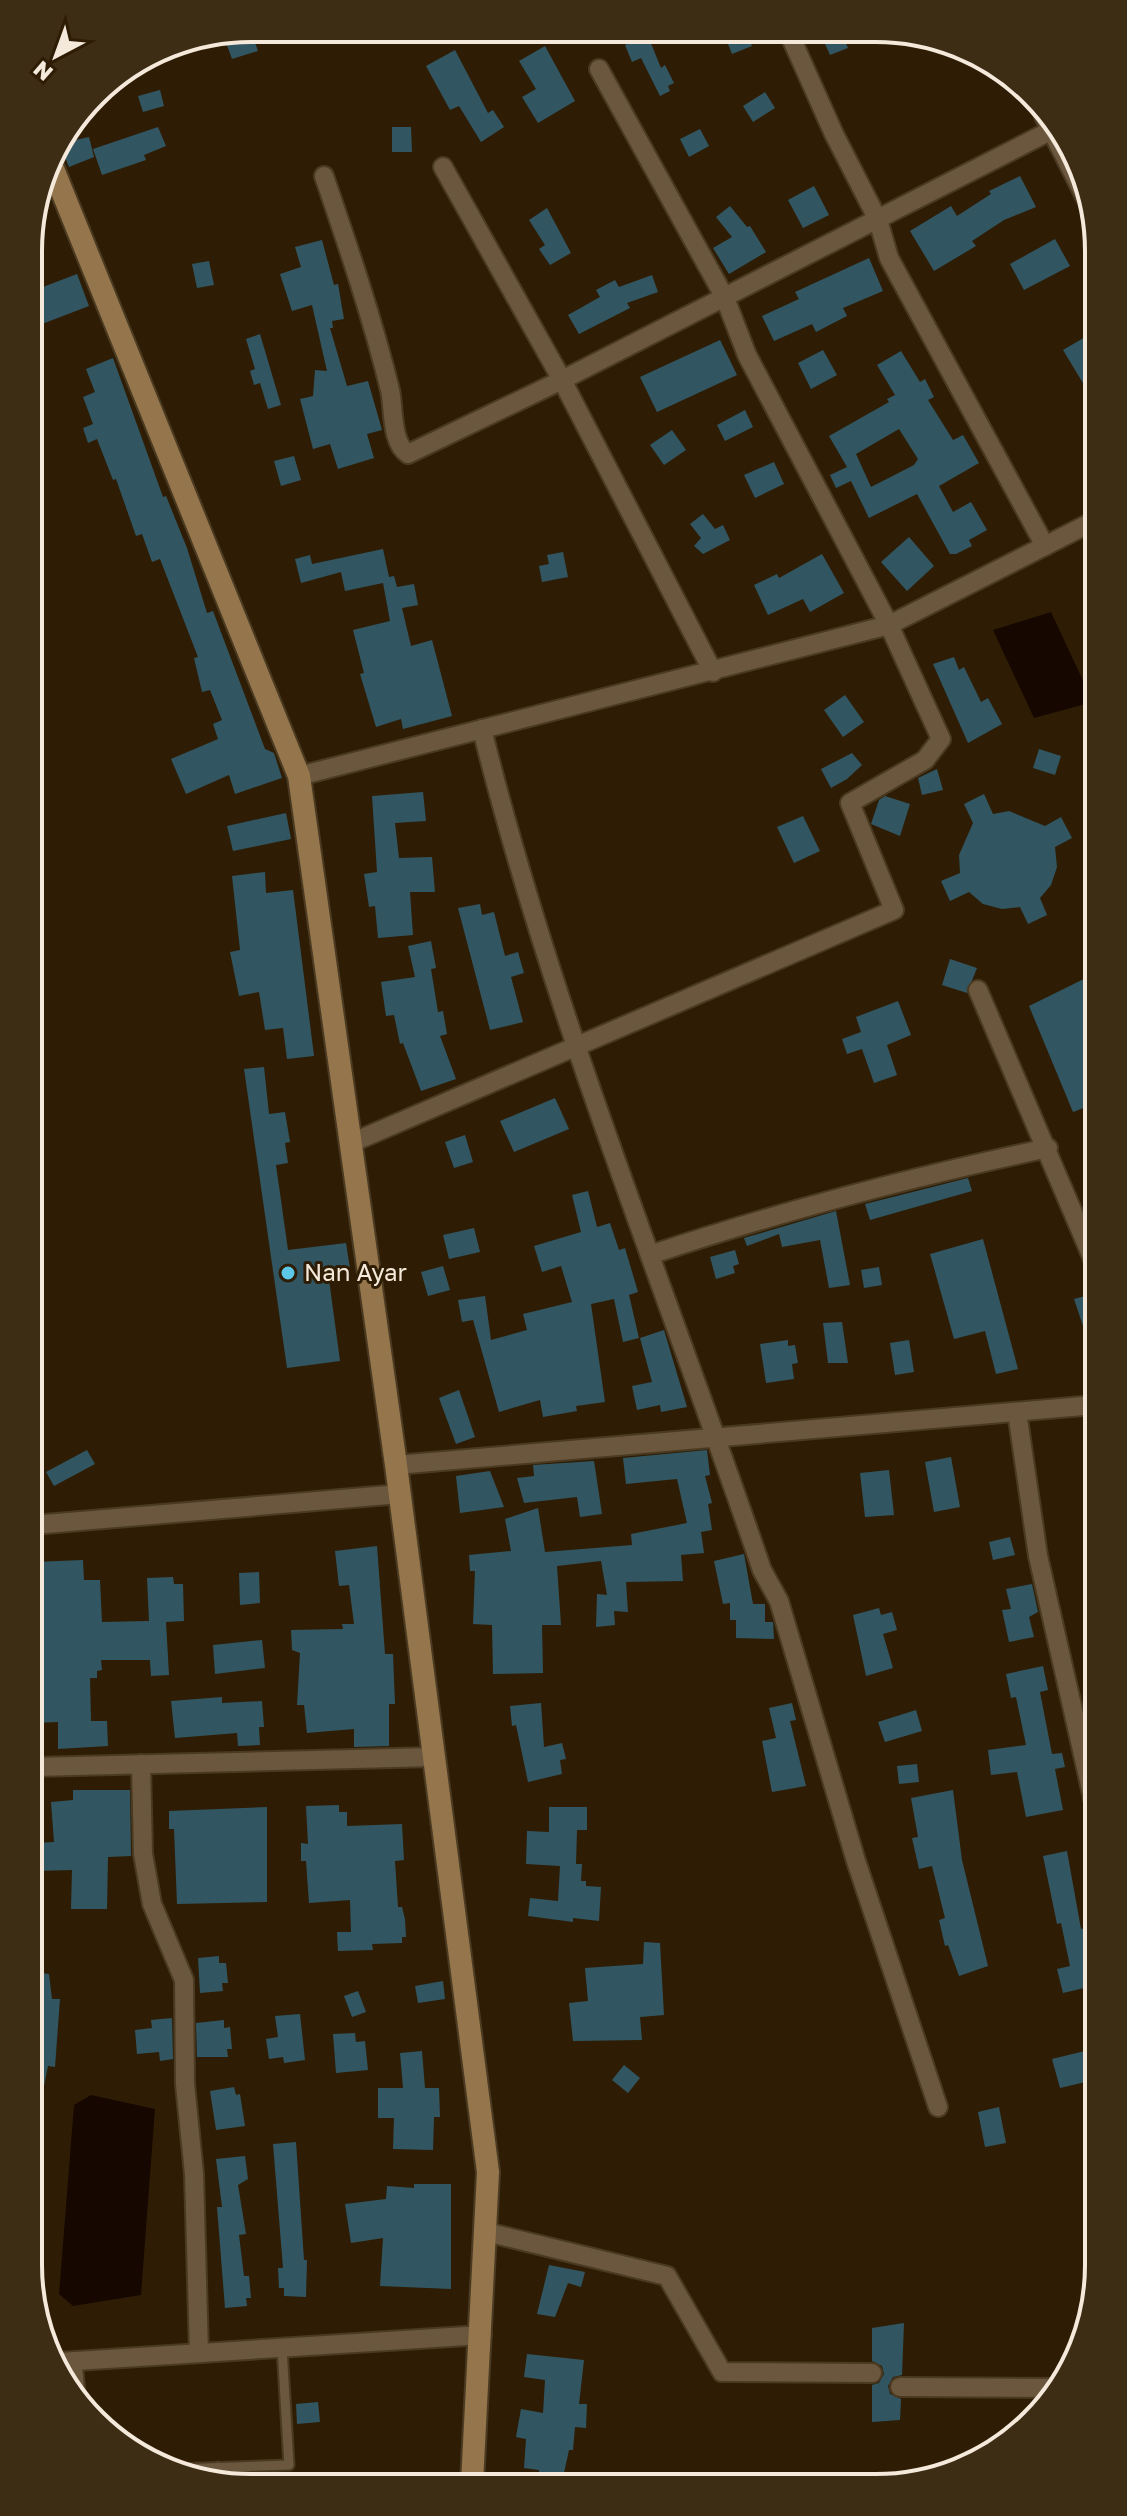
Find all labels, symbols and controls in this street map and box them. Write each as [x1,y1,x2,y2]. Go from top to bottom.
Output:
north arrow [16,16,96,96]
text: N [27,56,58,87]
place label: Nan Ayar [304,1257,407,1286]
marker: Nan Ayar [279,1264,297,1282]

